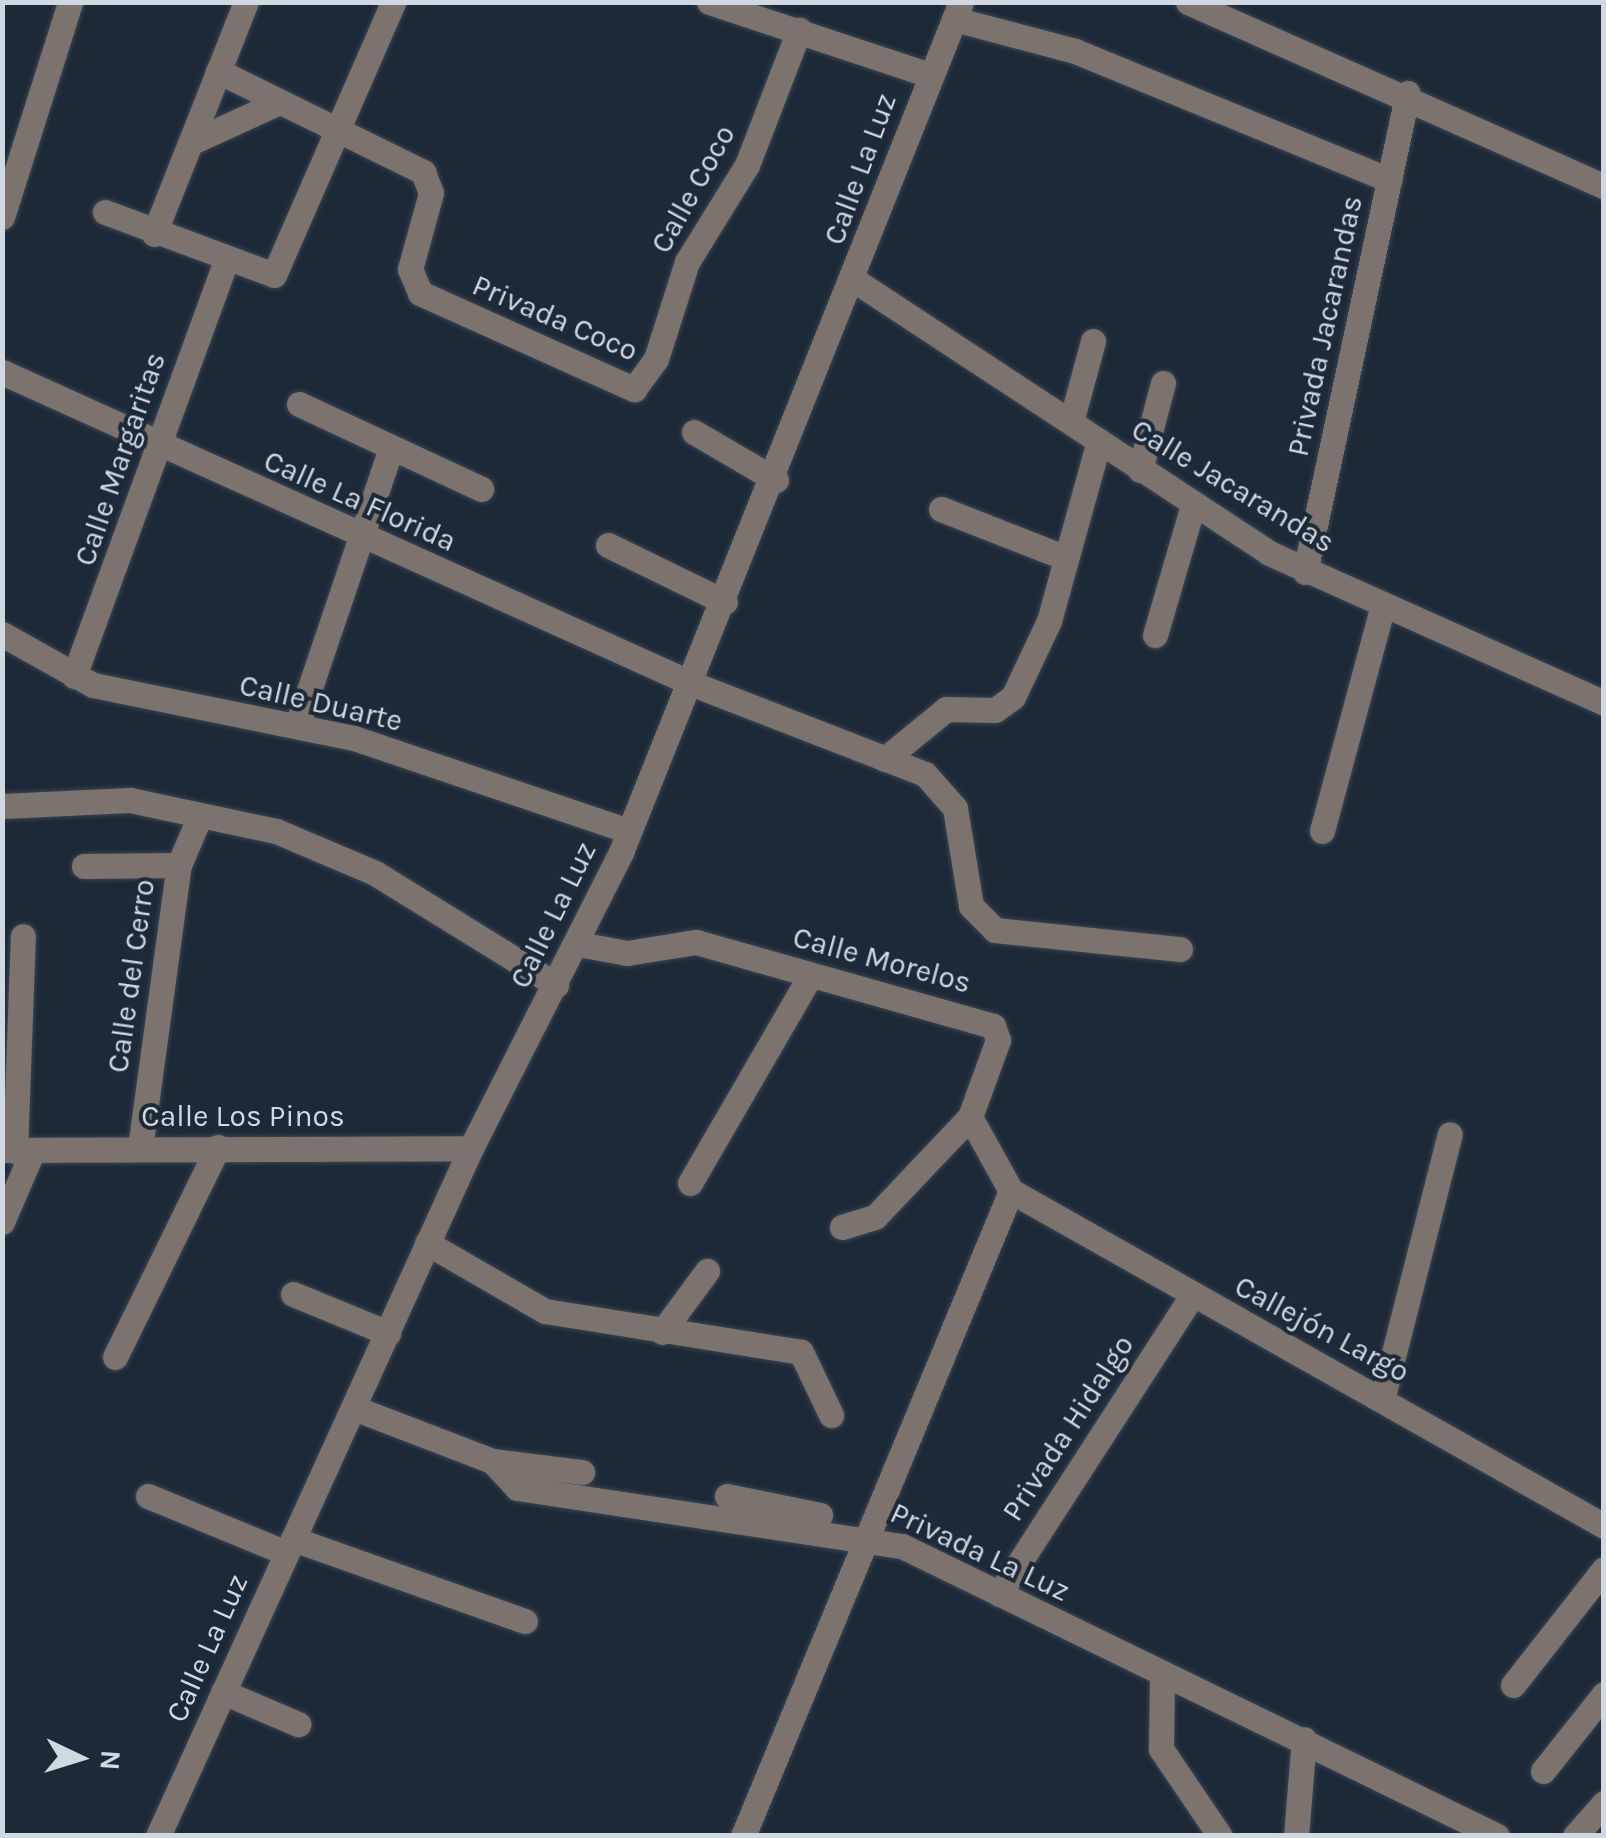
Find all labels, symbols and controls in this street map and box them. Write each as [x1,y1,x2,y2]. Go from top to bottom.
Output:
street label: Calle La Luz [816,88,904,250]
street label: Calle Coco [643,119,743,259]
street label: Privada Jacarandas [1280,192,1370,460]
street label: Privada Coco [467,267,643,369]
street label: Calle Margaritas [67,348,173,570]
street label: Calle Jacarandas [1125,411,1341,561]
street label: Calle La Florida [258,443,462,559]
street label: Calle Duarte [236,667,406,739]
street label: Calle La Luz [502,836,604,994]
street label: Calle del Cerro [100,877,162,1075]
street label: Calle Morelos [789,919,975,1001]
street label: Calle Los Pinos [141,1098,345,1134]
street label: Callejón Largo [1229,1268,1415,1390]
street label: Privada Hidalgo [995,1328,1141,1528]
street label: Privada La Luz [885,1495,1075,1609]
street label: Calle La Luz [158,1568,256,1728]
north arrow [30,1708,130,1808]
text: N [93,1749,128,1771]

